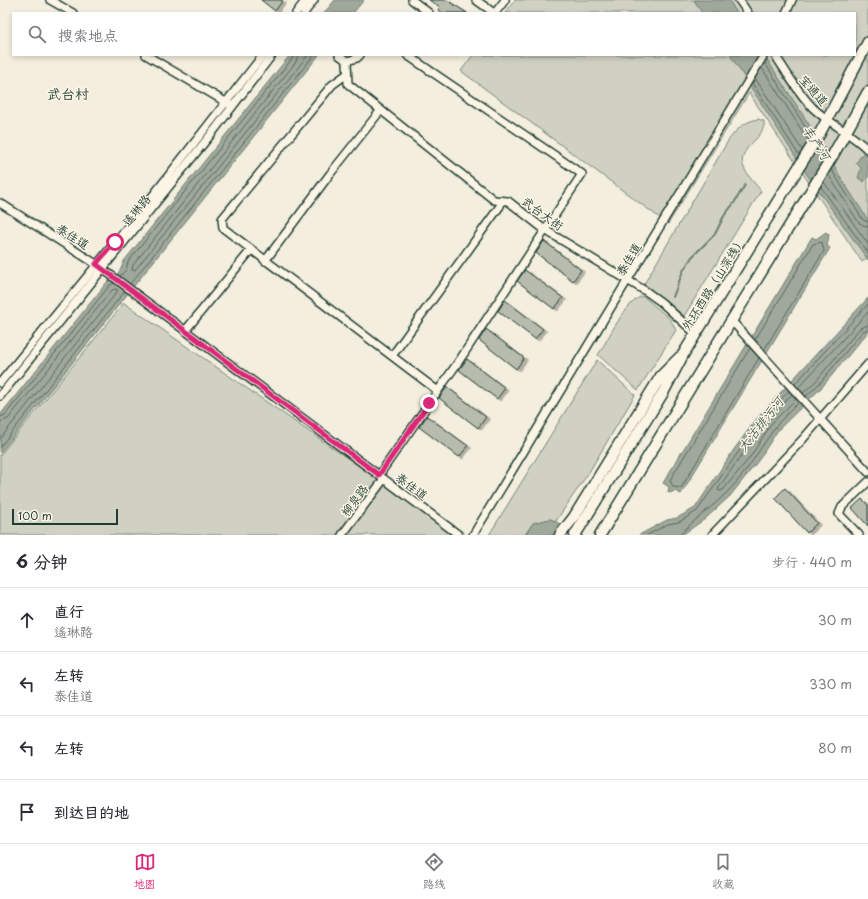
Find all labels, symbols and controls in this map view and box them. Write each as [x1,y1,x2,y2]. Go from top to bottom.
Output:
search box [12,12,856,56]
icon: search [26,23,48,45]
text: 搜索地点 [58,23,118,46]
street label: 宝通道 [795,71,833,109]
district label: 武台村 [47,83,89,104]
water label: 丰产河 [798,120,837,165]
street label: 遥琳路 [118,190,154,230]
street label: 武台大街 [518,192,568,234]
street label: 泰佳道 [53,219,93,253]
street label: 外环西路（山深线） [677,232,749,334]
route start [106,233,124,251]
street label: 泰佳道 [611,239,645,279]
water label: 大沽排污河 [733,391,789,455]
route end [420,394,438,412]
street label: 泰佳道 [392,468,432,504]
street label: 柳泉路 [336,480,372,520]
scale bar [12,507,118,526]
text: 100 m [18,507,52,524]
text: 6 分钟 [16,548,67,574]
text: 步行 · 440 m [772,552,852,571]
text: 直行 [54,599,84,622]
icon: ahead [16,609,38,631]
text: 30 m [818,610,852,629]
text: 遥琳路 [54,622,93,641]
text: 左转 [54,663,84,686]
icon: left [16,673,38,695]
text: 330 m [809,674,852,693]
text: 泰佳道 [54,686,93,705]
text: 左转 [54,736,84,759]
icon: left [16,737,38,759]
text: 80 m [818,738,852,757]
text: 到达目的地 [54,800,129,823]
icon: arrive [16,801,38,823]
tab: 地图 [134,851,156,892]
tab: 路线 [423,851,445,892]
tab: 收藏 [712,851,734,892]

